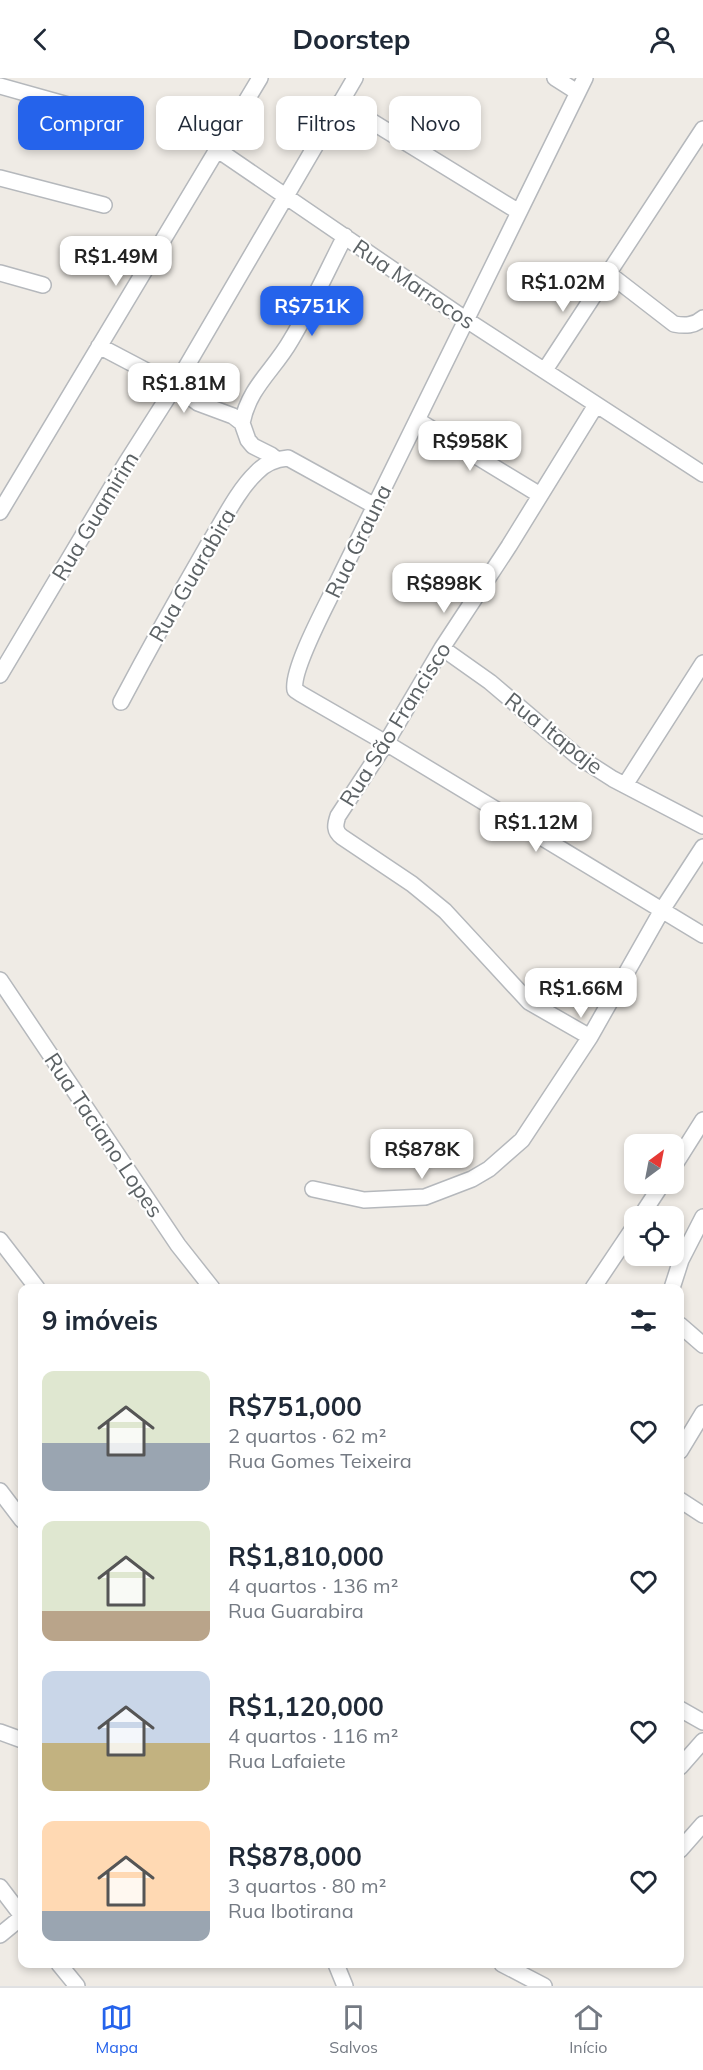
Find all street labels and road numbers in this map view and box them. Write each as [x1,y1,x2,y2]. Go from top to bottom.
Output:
street label: Rua Marrocos [348,233,480,335]
street label: Rua Guamirim [45,446,145,586]
street label: Rua Grauna [318,480,398,602]
street label: Rua Guarabira [143,503,241,647]
street label: Rua São Francisco [333,637,457,811]
street label: Rua Itapaje [499,686,609,780]
street label: Rua Taciano Lopes [39,1047,169,1223]

